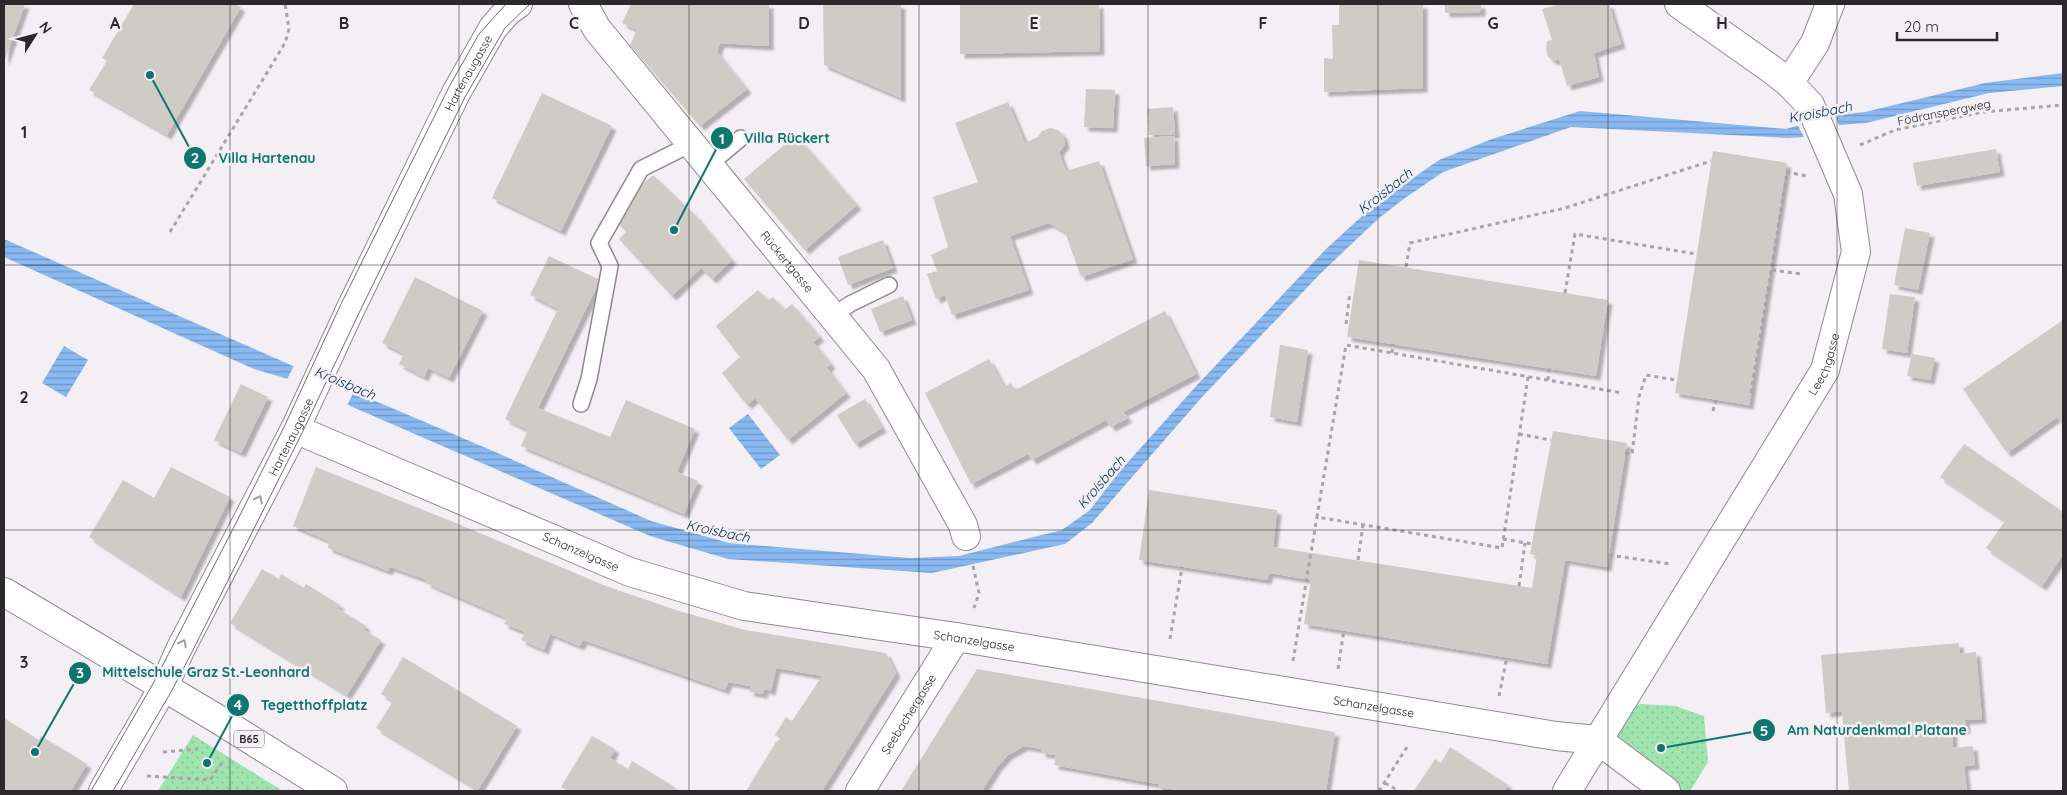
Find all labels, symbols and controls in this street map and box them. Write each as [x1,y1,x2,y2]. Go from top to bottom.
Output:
north arrow [10,10,60,60]
scale bar [1897,10,1997,42]
text: A [110,13,121,33]
text: B [339,13,349,33]
text: C [569,13,579,33]
text: D [798,13,810,33]
text: E [1029,13,1039,33]
text: F [1259,13,1268,33]
text: G [1487,13,1499,33]
text: H [1716,13,1728,33]
text: 20 m [1904,17,1939,36]
text: N [35,18,56,37]
street label: Hartenaugasse [441,32,495,113]
street label: Födranspergweg [1896,96,1992,128]
water label: Kroisbach [1787,97,1854,127]
text: 1 [21,122,27,142]
callout: Villa Rückert [709,124,840,153]
text: 1 [719,129,725,148]
text: Villa Rückert [744,129,830,147]
callout: Villa Hartenau [183,143,325,172]
text: 2 [191,148,199,167]
text: Villa Hartenau [218,149,316,167]
water label: Kroisbach [1354,163,1417,218]
street label: Rückertgasse [758,227,817,295]
street label: Leechgasse [1804,331,1842,397]
water label: Kroisbach [312,362,379,404]
text: 2 [19,387,29,407]
street label: Hartenaugasse [265,395,316,478]
water label: Kroisbach [1073,451,1130,512]
one-way arrow [253,496,263,505]
water label: Kroisbach [685,515,752,547]
street label: Schanzelgasse [540,528,622,574]
street label: Schanzelgasse [933,626,1016,654]
one-way arrow [177,640,187,649]
text: 3 [20,652,28,672]
callout: Mittelschule Graz St.-Leonhard [67,658,320,687]
text: 3 [76,663,84,682]
text: Mittelschule Graz St.-Leonhard [102,663,310,681]
street label: Seebachergasse [877,671,939,757]
callout: Tegetthoffplatz [226,690,378,719]
street label: Schanzelgasse [1332,692,1416,720]
text: 4 [234,695,243,714]
text: Tegetthoffplatz [261,696,368,714]
callout: Am Naturdenkmal Platane [1752,716,1976,745]
text: 5 [1760,721,1768,740]
text: Am Naturdenkmal Platane [1787,721,1967,739]
road number: B65 [234,731,264,748]

